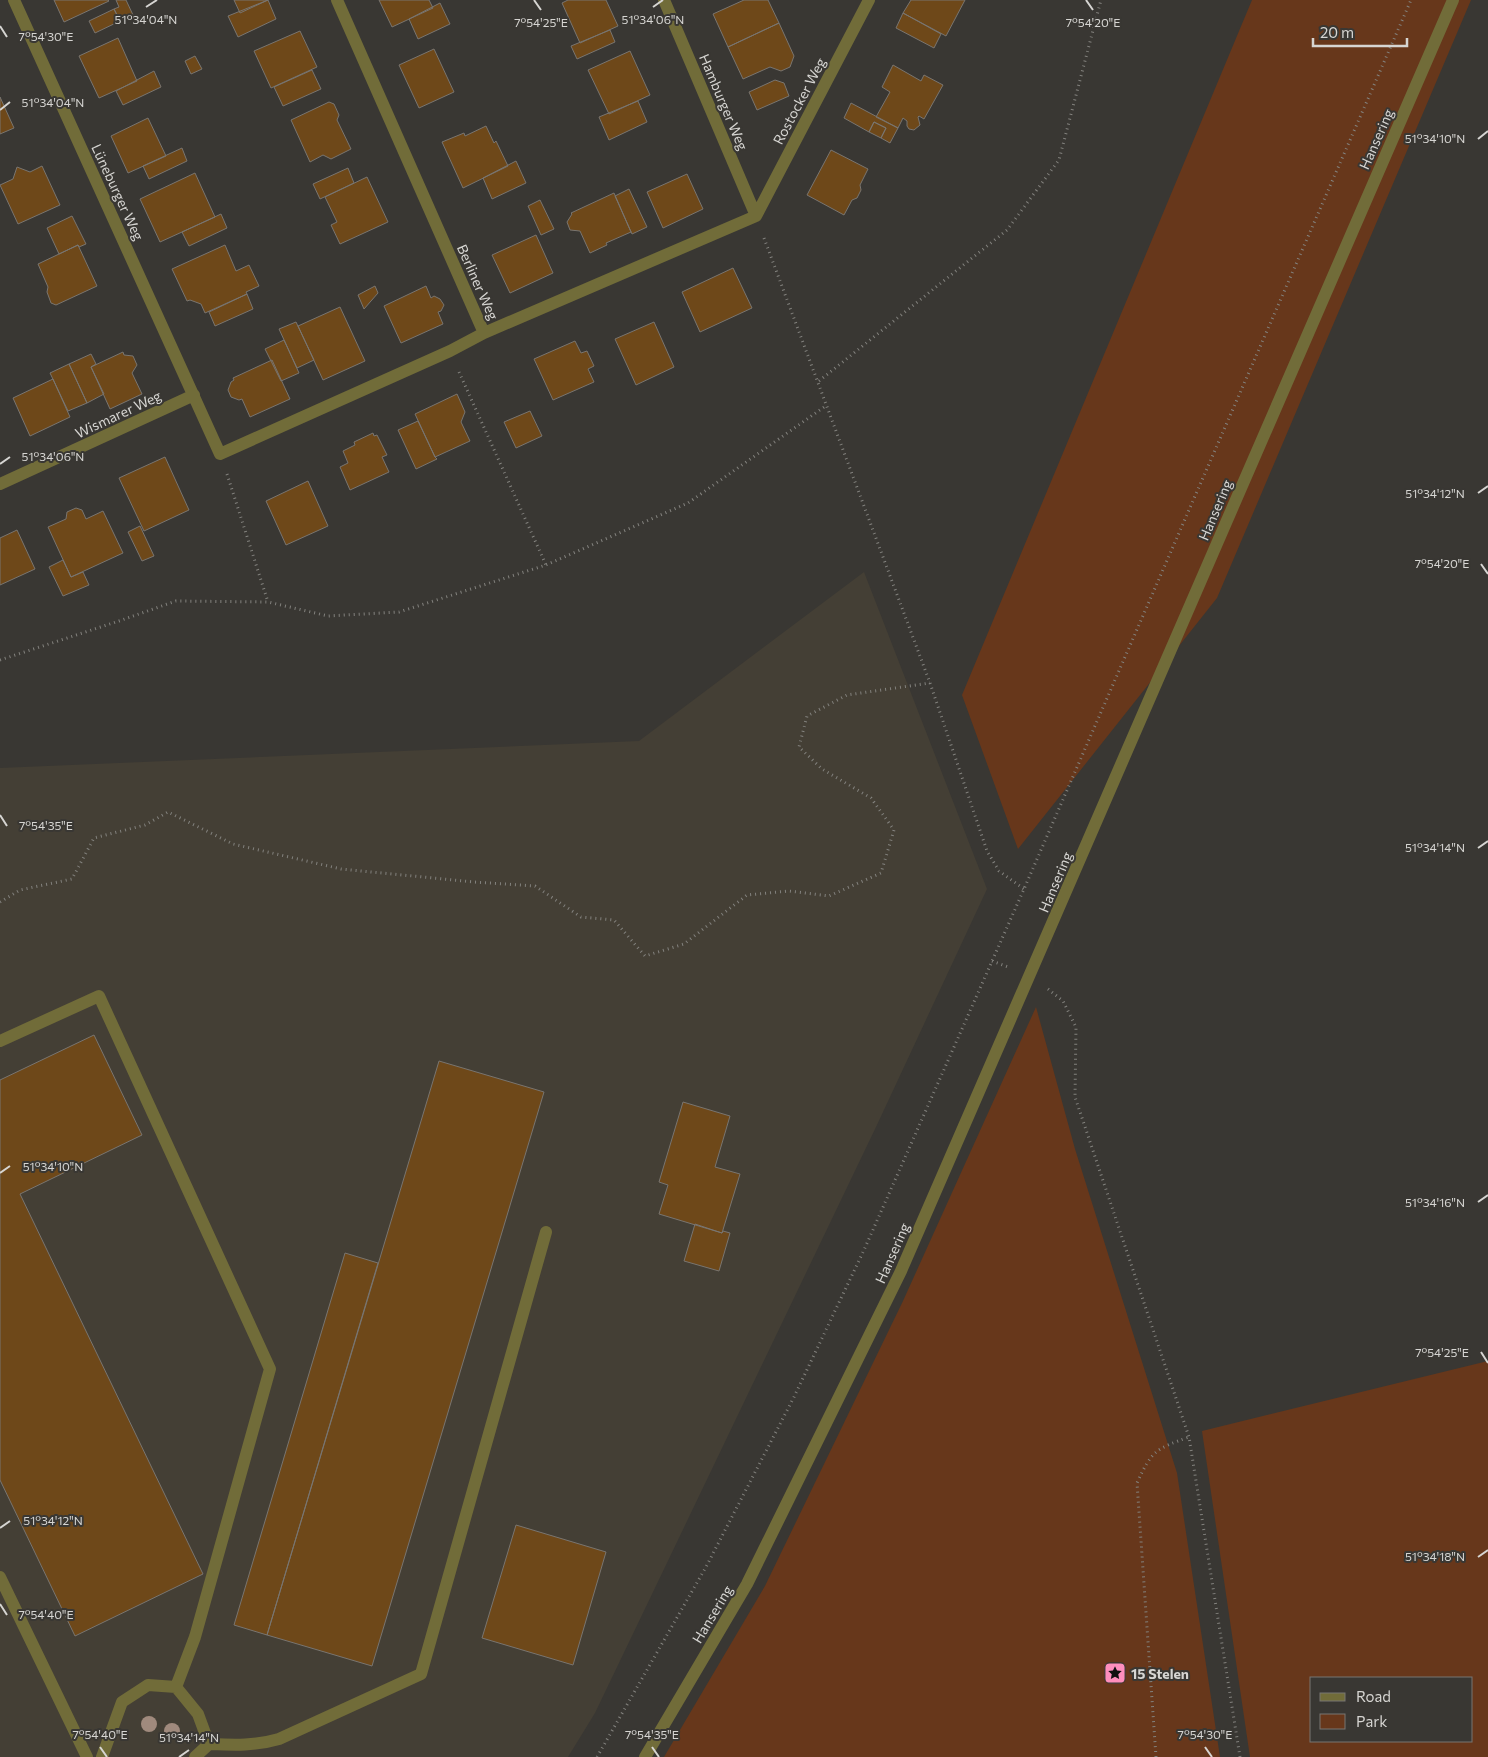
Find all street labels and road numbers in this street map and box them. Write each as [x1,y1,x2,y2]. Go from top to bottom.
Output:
street label: Hamburger Weg [696,51,752,153]
street label: Rostocker Weg [769,54,829,147]
street label: Hansering [1355,106,1397,172]
street label: Lüneburger Weg [88,141,148,243]
street label: Berliner Weg [454,241,502,323]
street label: Wismarer Weg [72,386,164,441]
street label: Hansering [1195,477,1236,543]
street label: Hansering [1035,849,1076,915]
street label: Hansering [871,1220,913,1286]
street label: Hansering [688,1582,736,1646]

